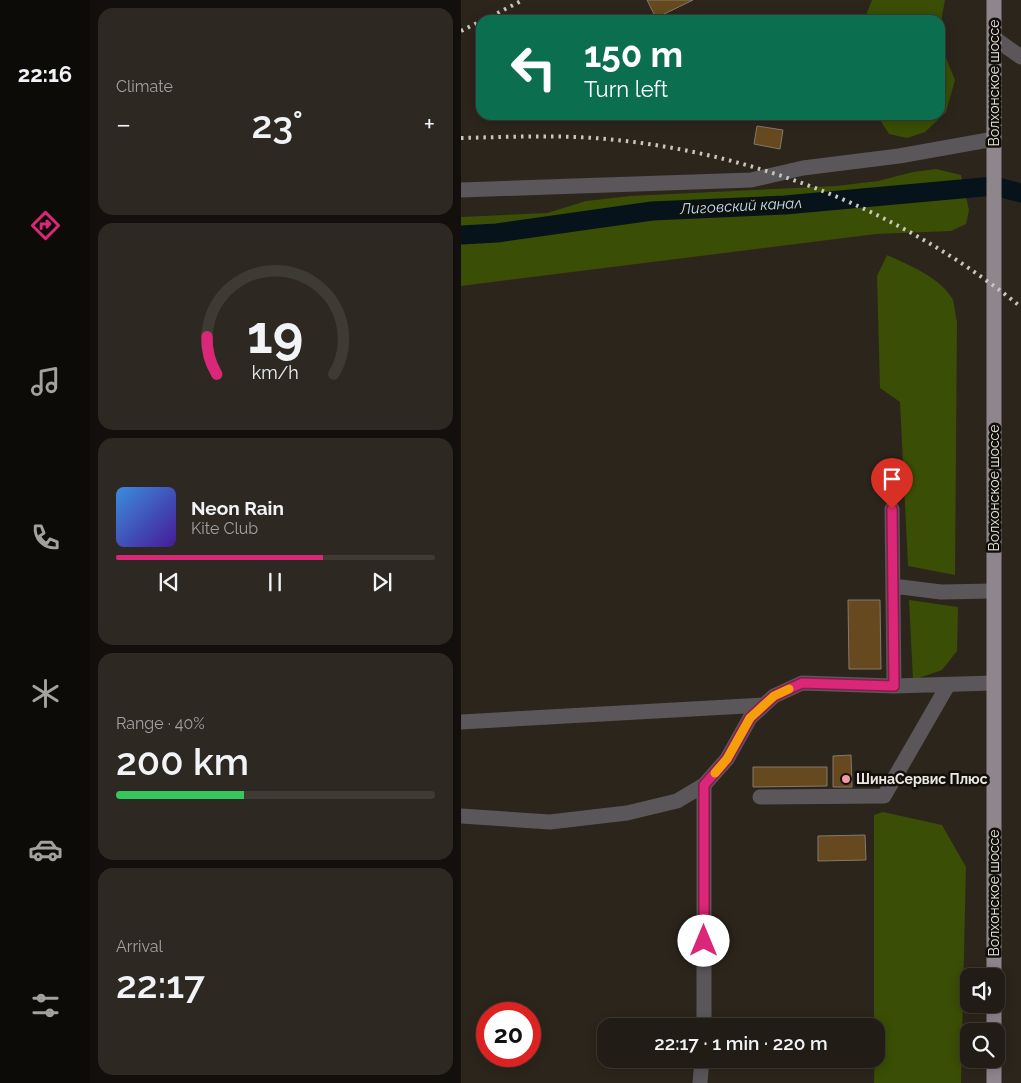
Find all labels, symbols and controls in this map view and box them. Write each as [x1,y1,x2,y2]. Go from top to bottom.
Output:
street label: Волхонское шоссе [986,20,1002,146]
text: 150 m [584,34,683,75]
icon: left [501,35,566,100]
text: 22:16 [18,61,72,87]
text: Turn left [584,76,668,102]
text: Climate [116,77,173,96]
text: 23° [251,102,303,147]
text: − [116,108,131,141]
text: + [423,108,435,141]
water label: Лиговский канал [678,194,803,218]
icon: directions [28,208,63,243]
text: 19 [247,304,304,365]
text: km/h [252,362,299,383]
icon: music [28,364,63,399]
street label: Волхонское шоссе [986,425,1002,551]
pin [871,458,913,509]
icon: arrive [878,465,906,493]
text: Neon Rain [191,497,284,519]
text: Kite Club [191,519,258,538]
icon: phone [28,520,63,555]
icon: previous [155,568,183,596]
icon: pause [261,568,289,596]
icon: next [368,568,396,596]
icon: climate [28,676,63,711]
text: Range · 40% [116,714,205,733]
text: 200 km [116,739,249,784]
place label: ШинаСервис Плюс [856,771,988,787]
marker: ШинаСервис Плюс [840,773,852,785]
street label: Волхонское шоссе [986,830,1002,956]
icon: car [28,832,63,867]
position arrow [677,914,729,966]
text: Arrival [116,937,163,956]
text: 22:17 [116,962,205,1007]
map controls [960,968,1005,1068]
button: sound [960,968,1005,1013]
icon: filters [28,988,63,1023]
speed limit sign: 20 [476,1002,541,1067]
button: search [960,1023,1005,1068]
text: 22:17 · 1 min · 220 m [654,1032,828,1054]

